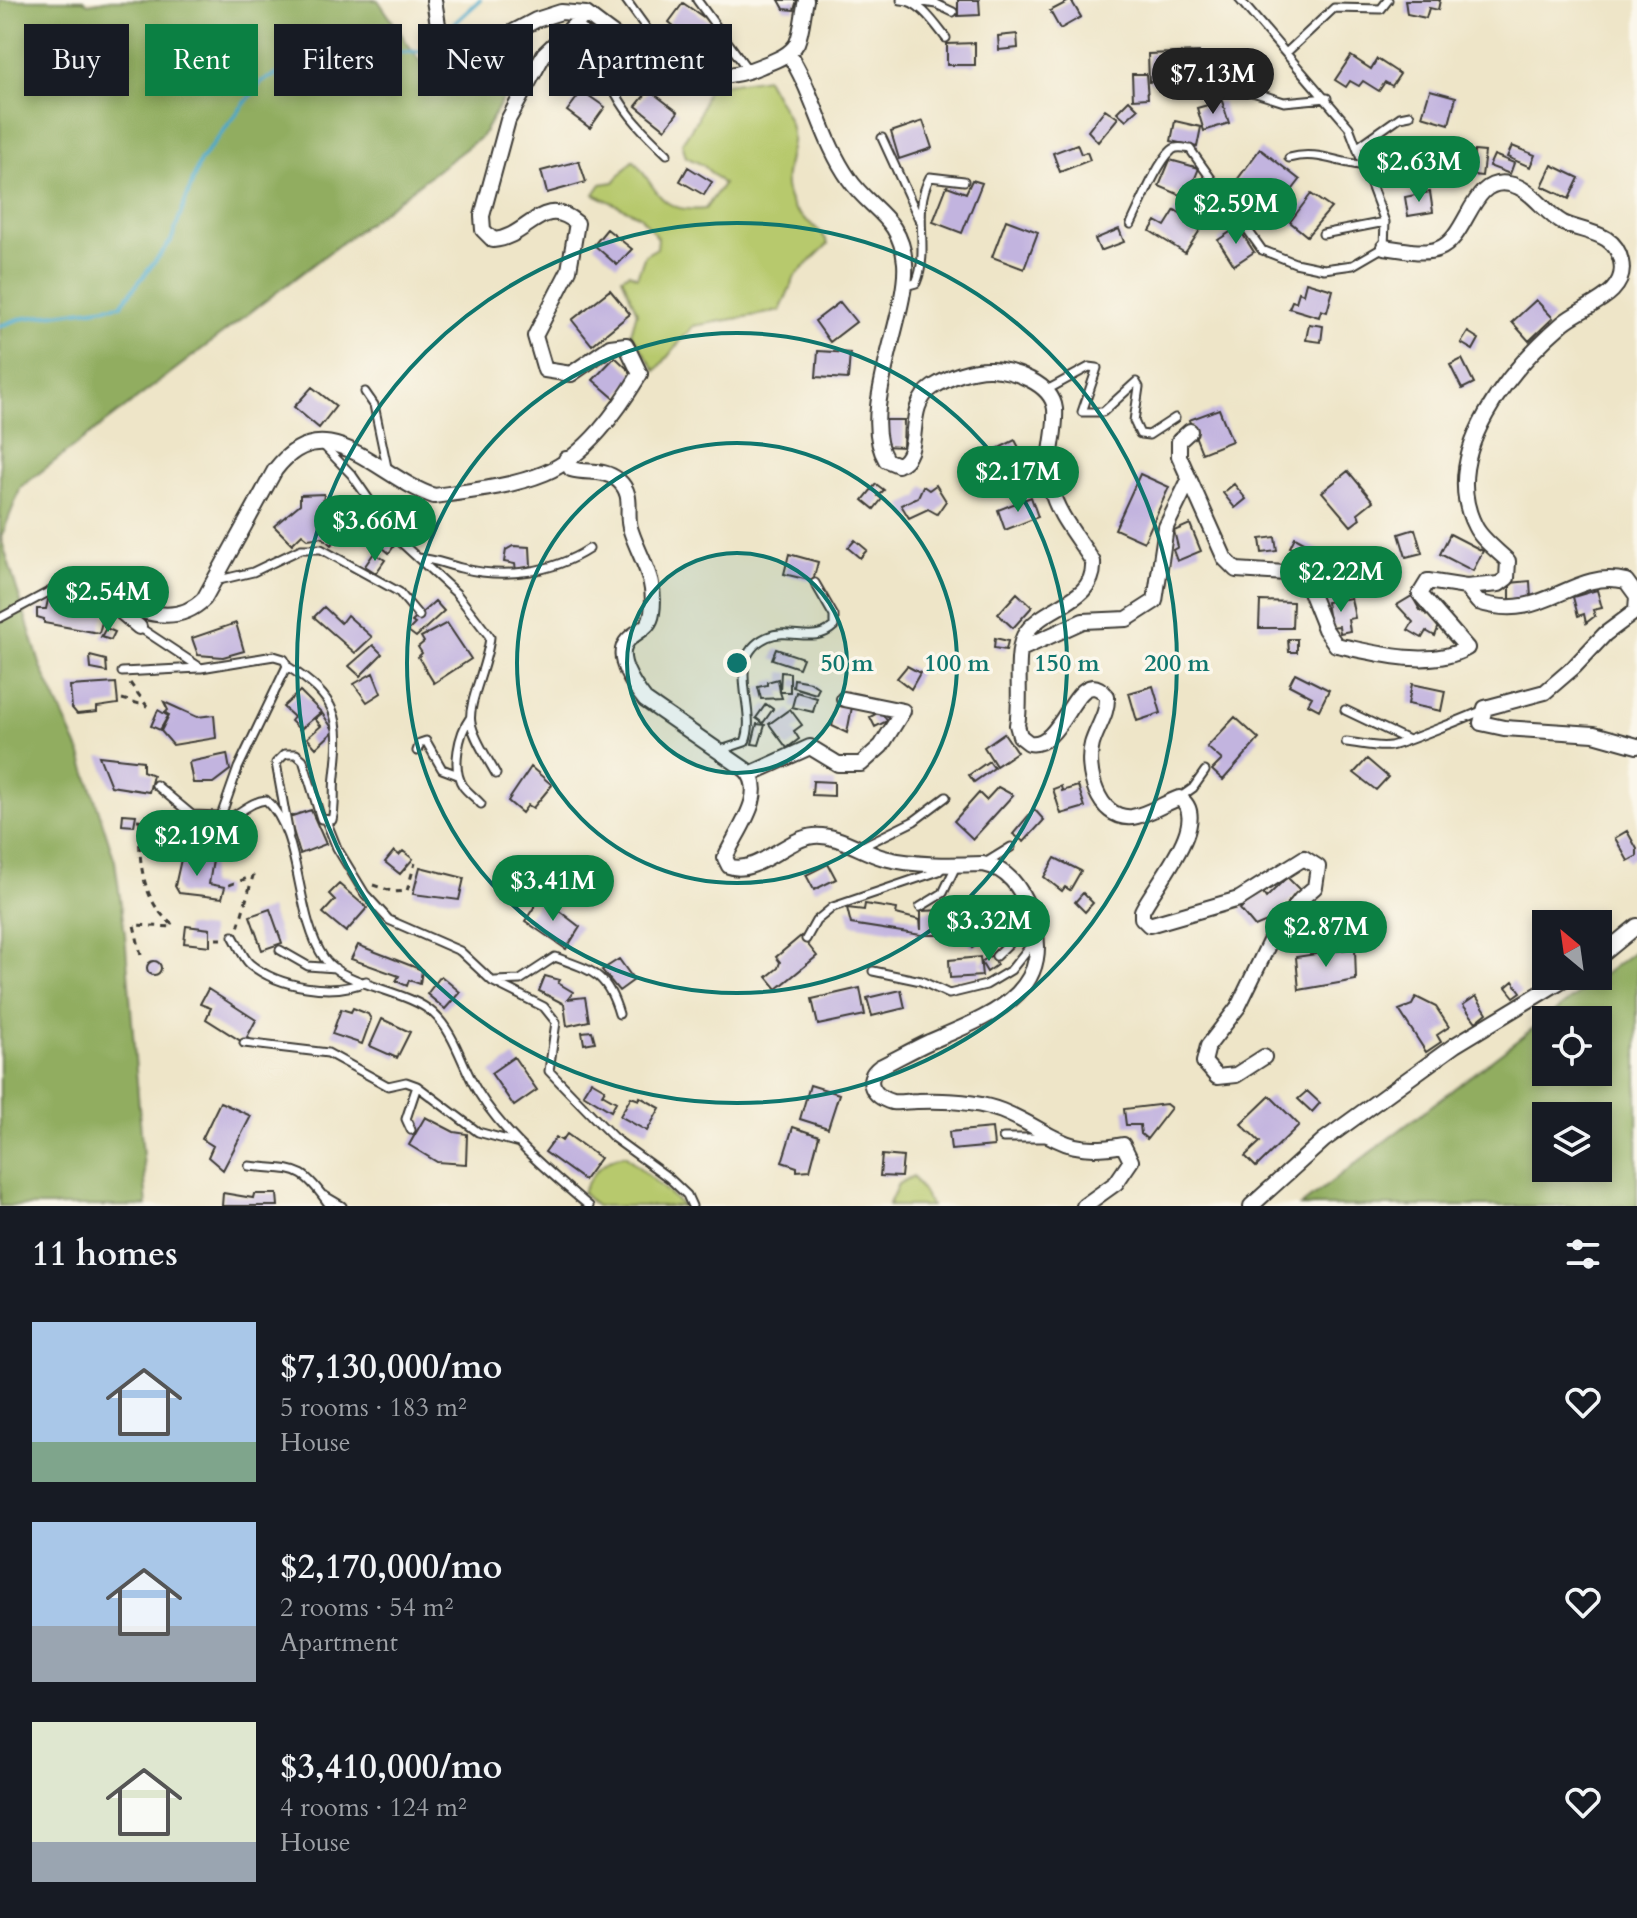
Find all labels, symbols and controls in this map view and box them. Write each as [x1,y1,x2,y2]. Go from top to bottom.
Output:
chip: Buy [24,24,129,96]
chip: Rent [145,24,258,96]
chip: Filters [274,24,402,96]
chip: New [418,24,533,96]
chip: Apartment [549,24,732,96]
pin: $7.13M [1148,48,1278,116]
text: $7.13M [1170,56,1256,91]
pin: $2.63M [1354,136,1484,204]
text: $2.63M [1376,144,1462,179]
pin: $2.59M [1171,178,1301,246]
text: $2.59M [1193,186,1279,221]
pin: $2.17M [953,446,1083,514]
text: $2.17M [975,454,1061,489]
pin: $3.66M [310,495,440,563]
text: $3.66M [332,503,418,538]
pin: $2.22M [1276,546,1406,614]
text: $2.22M [1298,554,1384,589]
pin: $2.54M [43,566,173,634]
text: $2.54M [65,574,151,609]
text: 50 m [820,647,874,680]
text: 100 m [924,647,991,680]
text: 150 m [1034,647,1101,680]
text: 200 m [1144,647,1211,680]
centre of rings [723,649,751,677]
pin: $2.19M [132,810,262,878]
text: $2.19M [154,818,240,853]
pin: $3.41M [488,855,618,923]
text: $3.41M [510,863,596,898]
pin: $3.32M [924,895,1054,963]
pin: $2.87M [1261,901,1391,969]
text: $3.32M [946,903,1032,938]
text: $2.87M [1283,909,1369,944]
north arrow [1532,910,1612,990]
map controls [1532,910,1612,1182]
button: locate [1532,1006,1612,1086]
button: layers [1532,1102,1612,1182]
text: 11 homes [32,1231,178,1277]
icon: filters [1561,1232,1605,1276]
text: $7,130,000/mo [280,1344,502,1390]
icon: home [96,1354,192,1450]
icon: heart [1561,1380,1605,1424]
text: 5 rooms · 183 m² [280,1390,467,1425]
text: House [280,1425,351,1460]
text: $2,170,000/mo [280,1544,502,1590]
icon: home [96,1554,192,1650]
icon: heart [1561,1580,1605,1624]
text: 2 rooms · 54 m² [280,1590,453,1625]
text: Apartment [280,1625,398,1660]
text: $3,410,000/mo [280,1744,502,1790]
icon: home [96,1754,192,1850]
icon: heart [1561,1780,1605,1824]
text: 4 rooms · 124 m² [280,1790,467,1825]
text: House [280,1825,351,1860]

